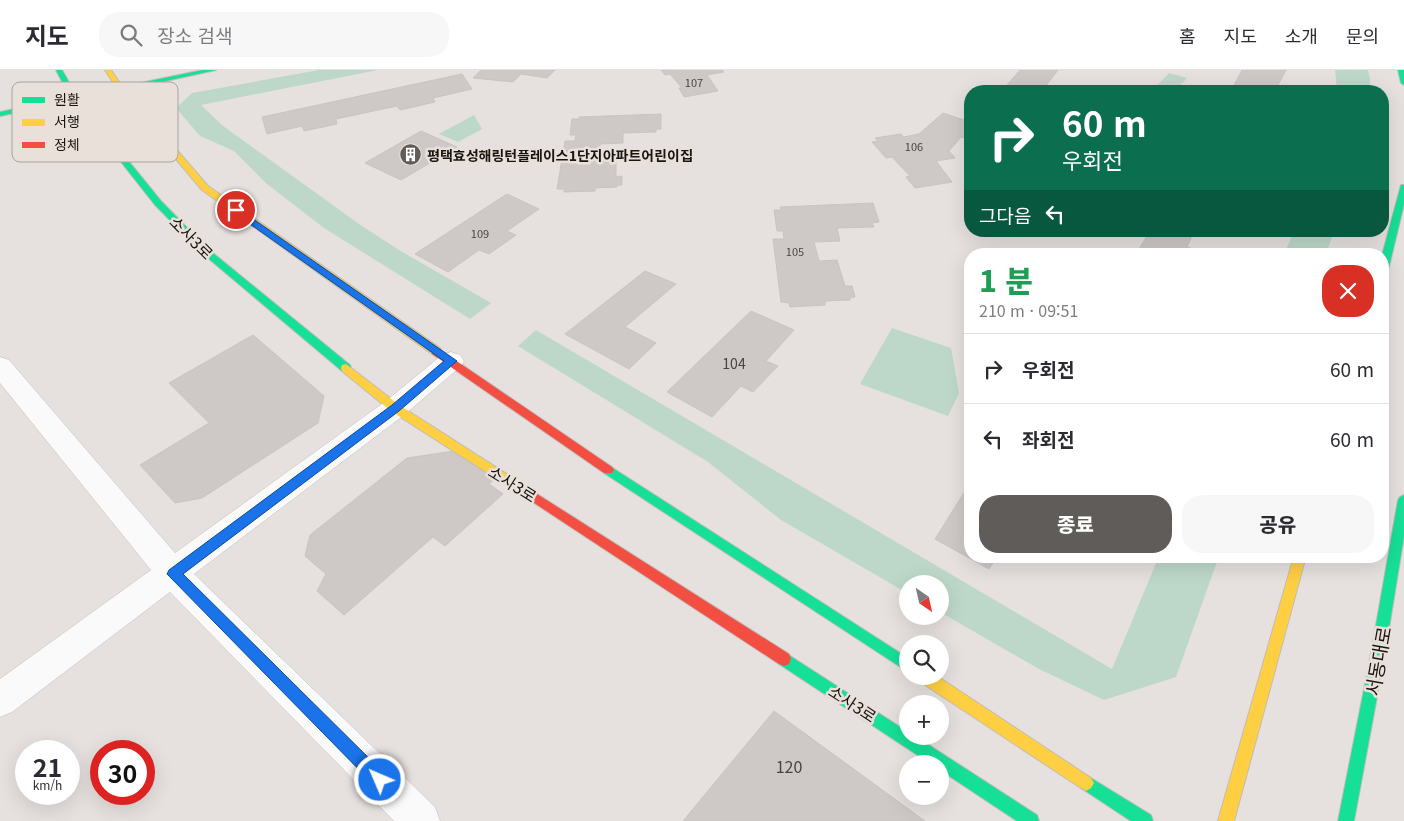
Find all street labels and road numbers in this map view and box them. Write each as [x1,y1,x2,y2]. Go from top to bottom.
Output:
street label: 소사3로 [165,210,219,264]
street label: 소사3로 [484,459,542,507]
street label: 서동대로 [1358,624,1396,698]
street label: 소사3로 [824,678,882,728]

